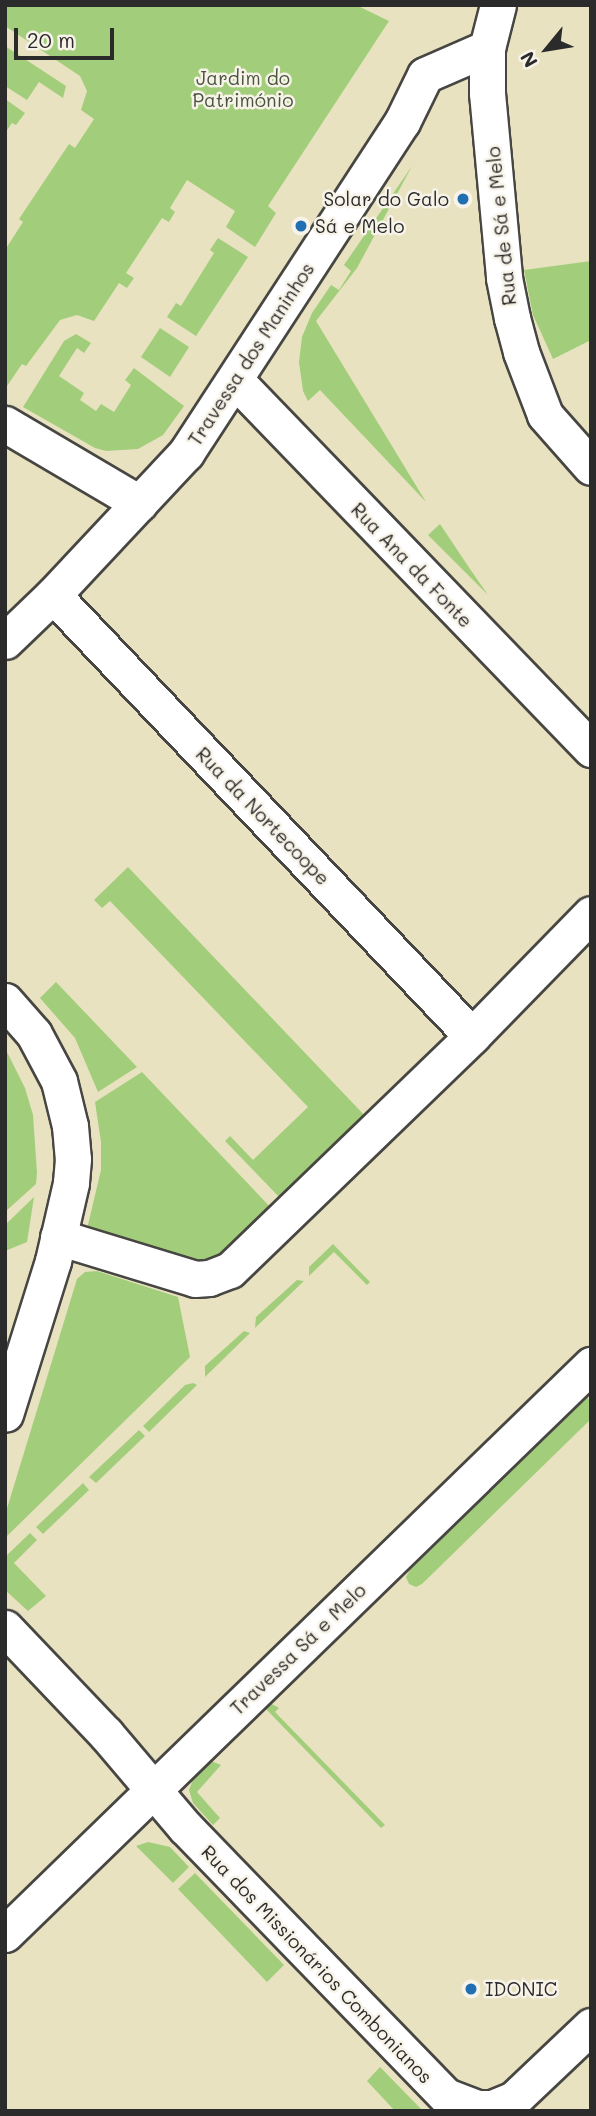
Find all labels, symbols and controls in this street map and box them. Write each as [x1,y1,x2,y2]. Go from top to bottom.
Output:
scale bar [18,14,117,58]
north arrow [512,14,582,84]
text: 20 m [27,26,75,53]
text: N [514,47,543,72]
park label: Jardim do Património [192,67,294,111]
street label: Rua de Sá e Melo [481,145,521,307]
place label: Solar do Galo [323,188,449,210]
marker: Solar do Galo [455,191,471,207]
place label: Sá e Melo [315,215,404,237]
marker: Sá e Melo [293,218,309,234]
street label: Travessa dos Maninhos [183,258,319,450]
street label: Rua Ana da Fonte [347,498,477,632]
street label: Rua da Nortecoope [191,742,335,890]
street label: Travessa Sá e Melo [226,1578,370,1720]
street label: Rua dos Missionários Combonianos [197,1840,437,2088]
place label: IDONIC [485,1978,557,2000]
marker: IDONIC [463,1981,479,1997]

